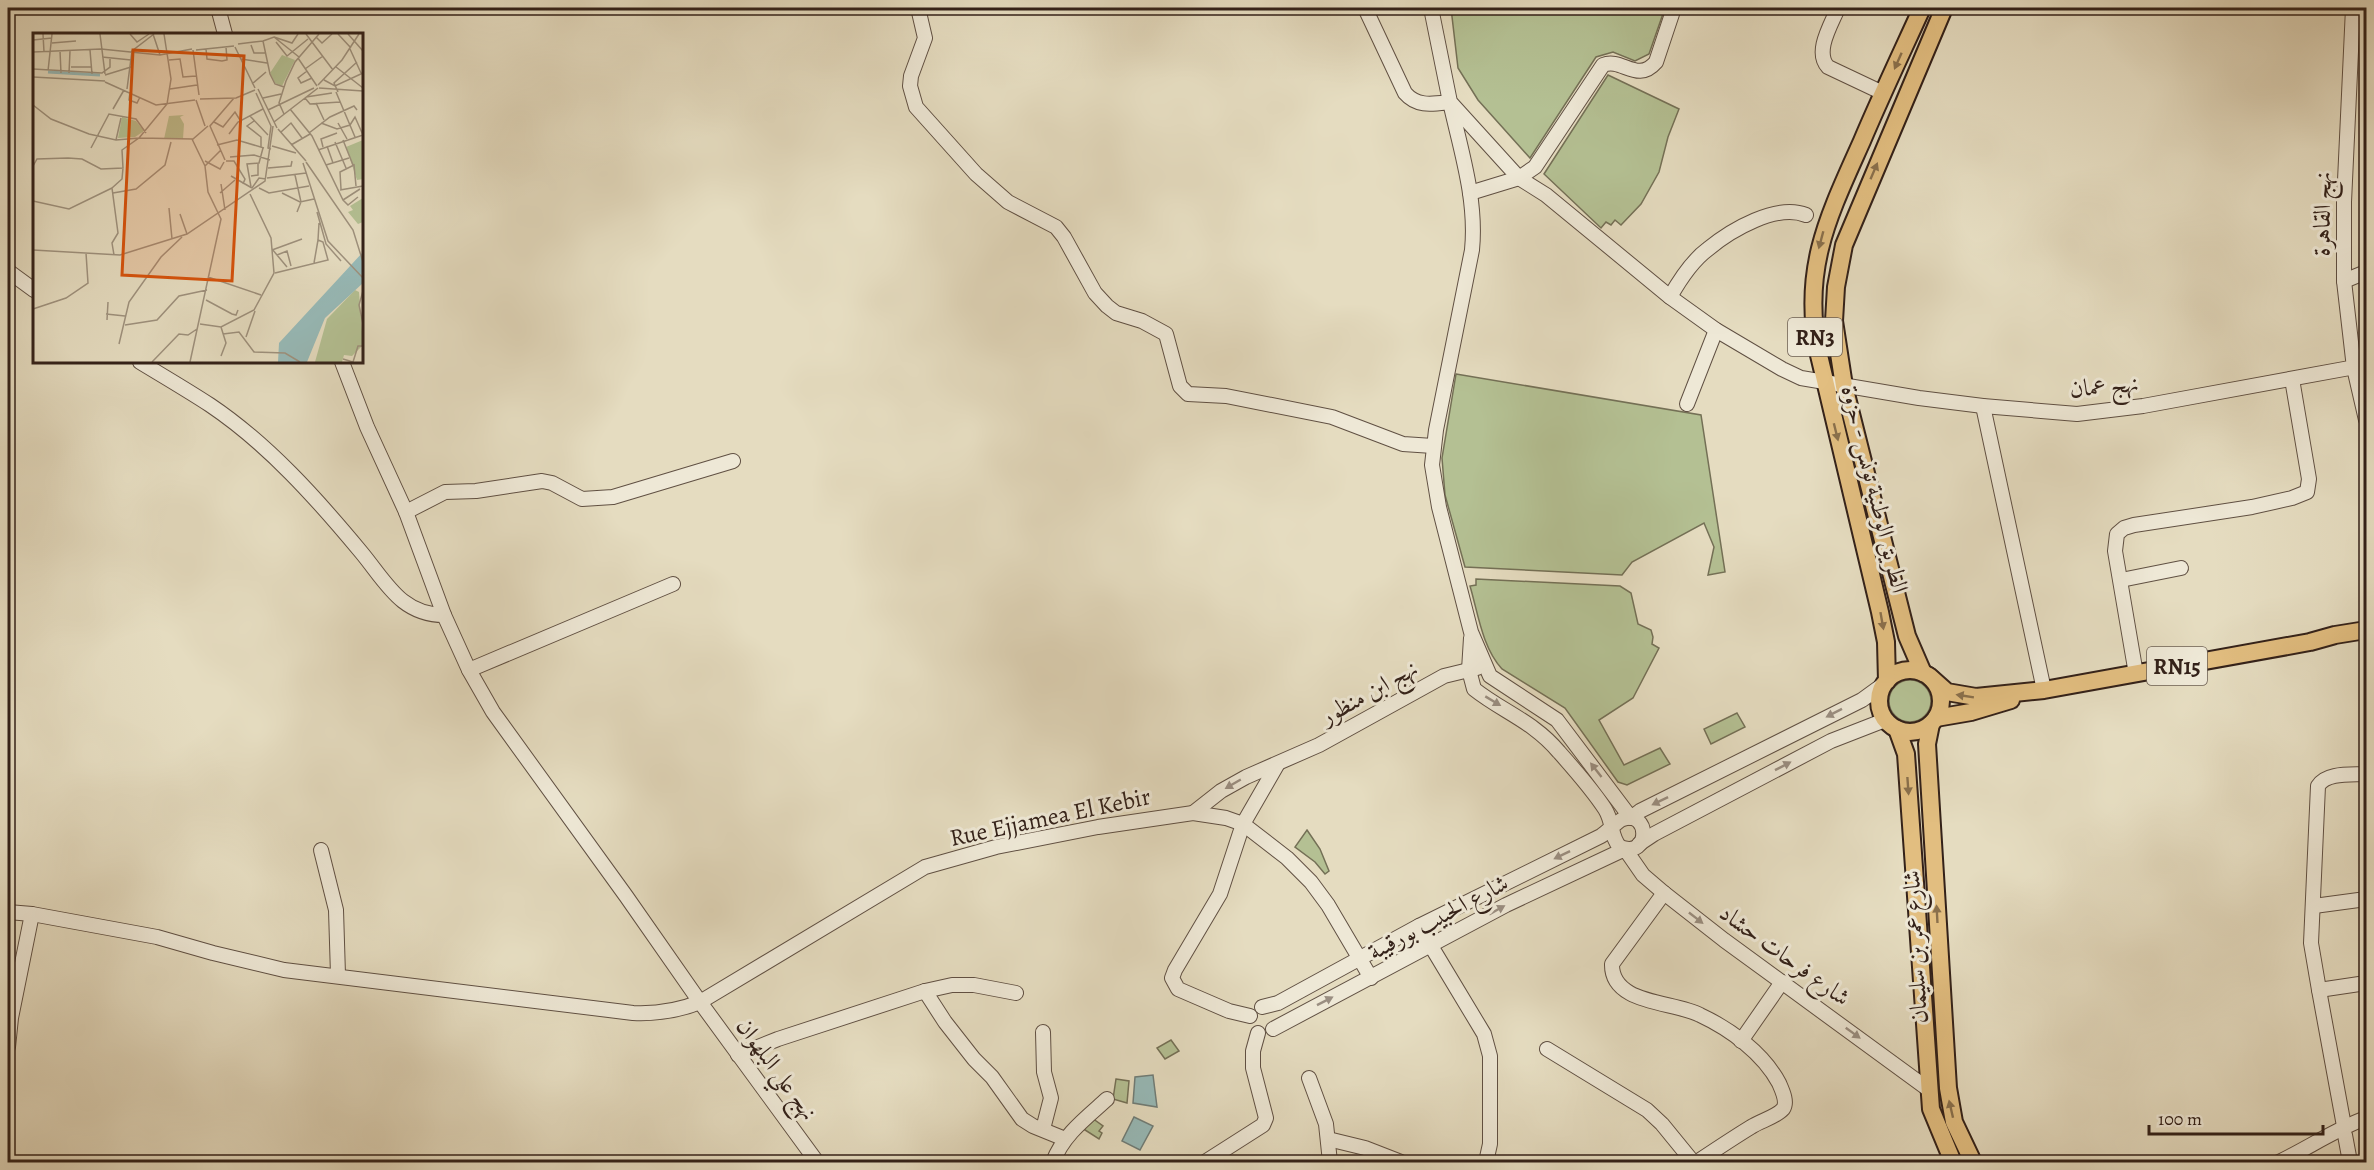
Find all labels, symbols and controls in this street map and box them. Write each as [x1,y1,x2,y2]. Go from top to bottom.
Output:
inset map [33,33,363,363]
one-way arrow [1893,52,1902,69]
one-way arrow [1870,162,1879,180]
street label: نهج القاهرة [2305,171,2344,257]
one-way arrow [1816,231,1826,249]
road number: RN3 [1788,318,1842,356]
street label: نهج عمان [2068,367,2140,410]
street label: الطريق الوطنية تونس - حزوة [1834,382,1916,596]
one-way arrow [1832,422,1842,441]
one-way arrow [1878,612,1887,631]
road number: RN15 [2147,647,2207,685]
street label: نهج ابن منظور [1313,652,1426,737]
one-way arrow [1955,691,1974,700]
one-way arrow [1485,696,1501,707]
one-way arrow [1825,708,1842,718]
one-way arrow [1774,761,1791,770]
one-way arrow [1591,763,1603,778]
one-way arrow [1903,776,1913,795]
one-way arrow [1225,779,1241,790]
street label: Rue Ejjamea El Kebir [947,780,1153,854]
one-way arrow [1651,797,1668,806]
one-way arrow [1553,849,1571,859]
street label: شارع الحبيب بورقيبة [1362,867,1516,971]
street label: شارع عمر بن سليمان [1895,869,1939,1025]
street label: شارع فرحات حشاد [1711,897,1857,1017]
one-way arrow [1489,905,1506,915]
one-way arrow [1933,905,1942,924]
one-way arrow [1688,912,1704,925]
one-way arrow [1316,997,1334,1007]
street label: نهج علي البلهوان [723,1011,825,1131]
one-way arrow [1845,1027,1861,1039]
scale bar [2149,1098,2323,1136]
one-way arrow [1946,1099,1956,1118]
text: 100 m [2158,1107,2202,1131]

